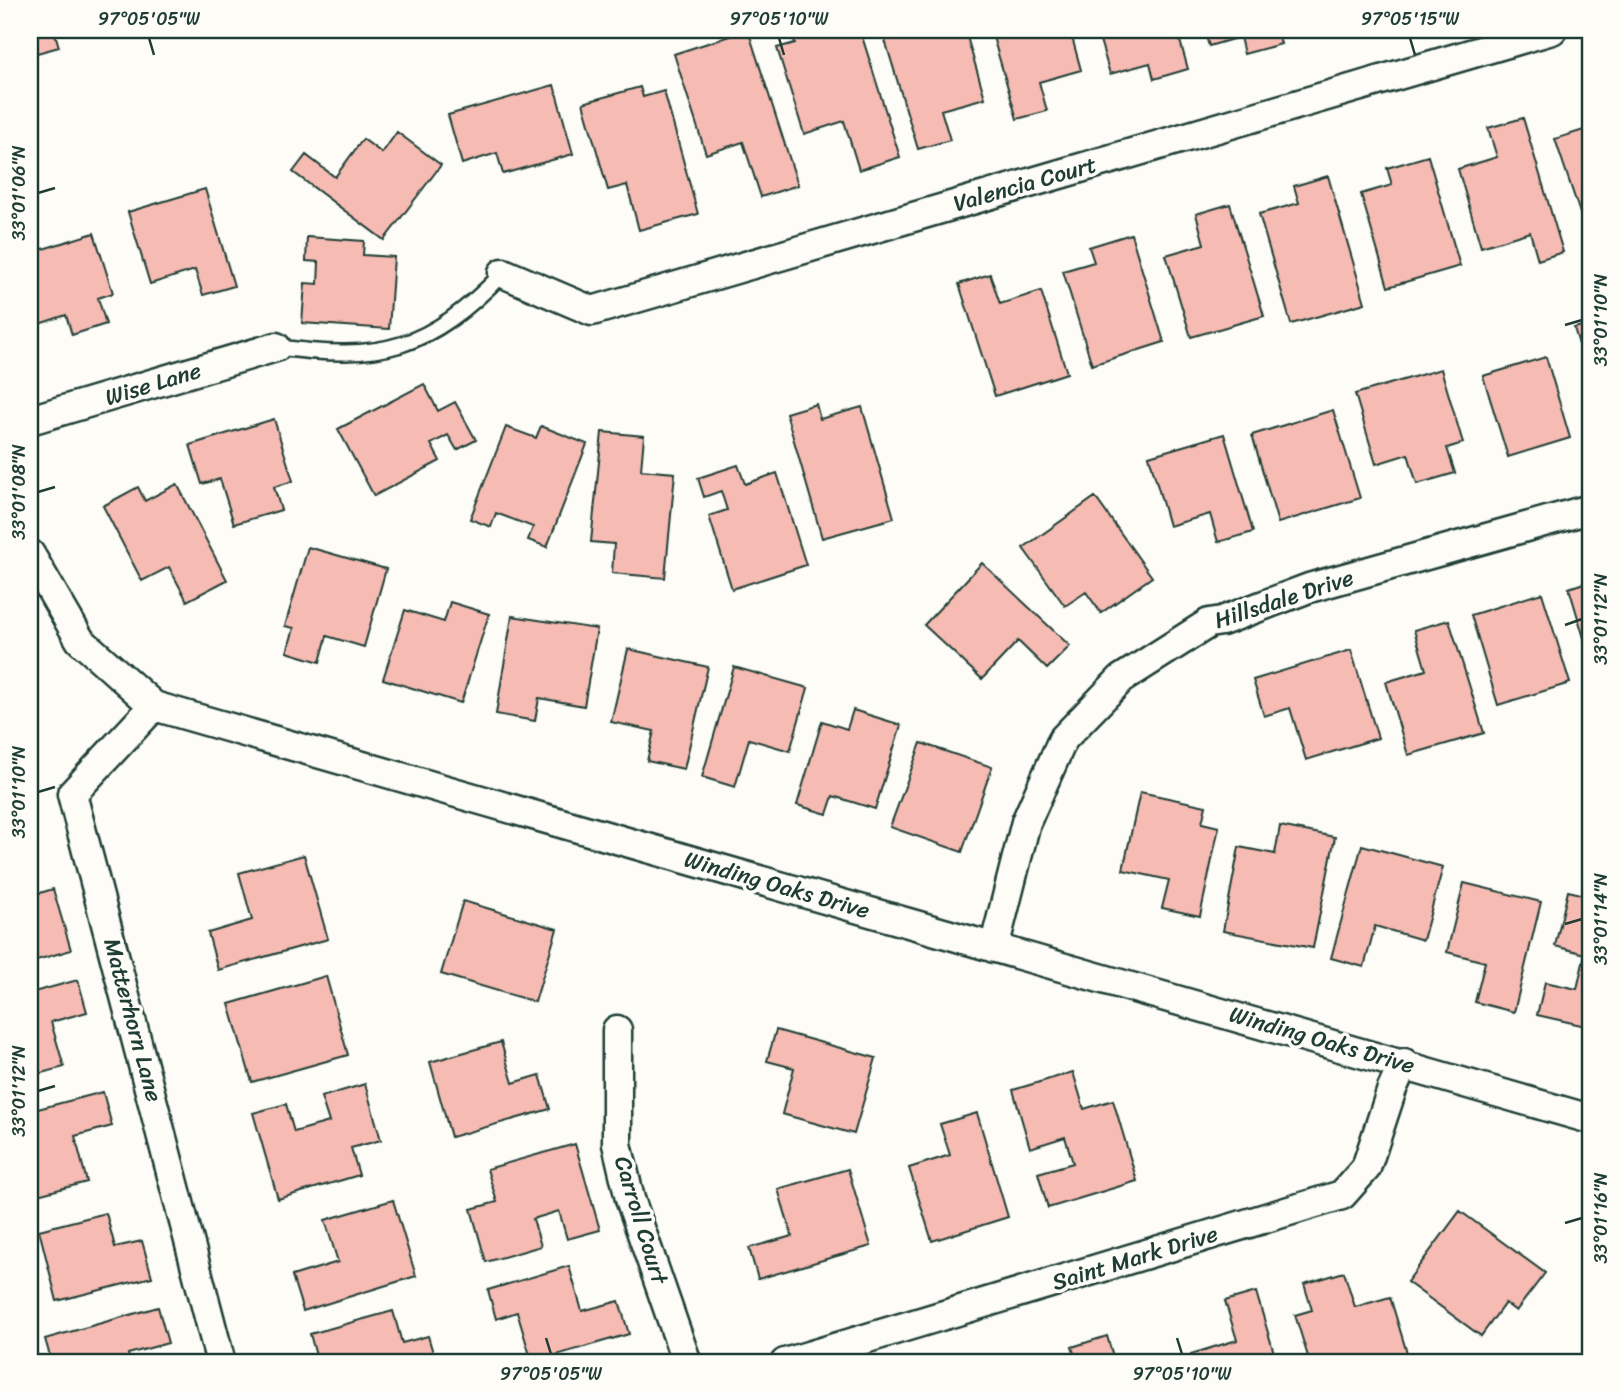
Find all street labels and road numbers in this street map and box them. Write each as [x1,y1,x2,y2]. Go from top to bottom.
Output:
street label: Valencia Court [948,144,1102,224]
street label: Wise Lane [100,350,206,418]
street label: Hillsdale Drive [1209,557,1359,641]
street label: Winding Oaks Drive [679,839,875,931]
street label: Matterhorn Lane [91,933,175,1107]
street label: Winding Oaks Drive [1224,994,1420,1086]
street label: Carroll Court [602,1151,680,1291]
street label: Saint Mark Drive [1047,1213,1223,1303]

